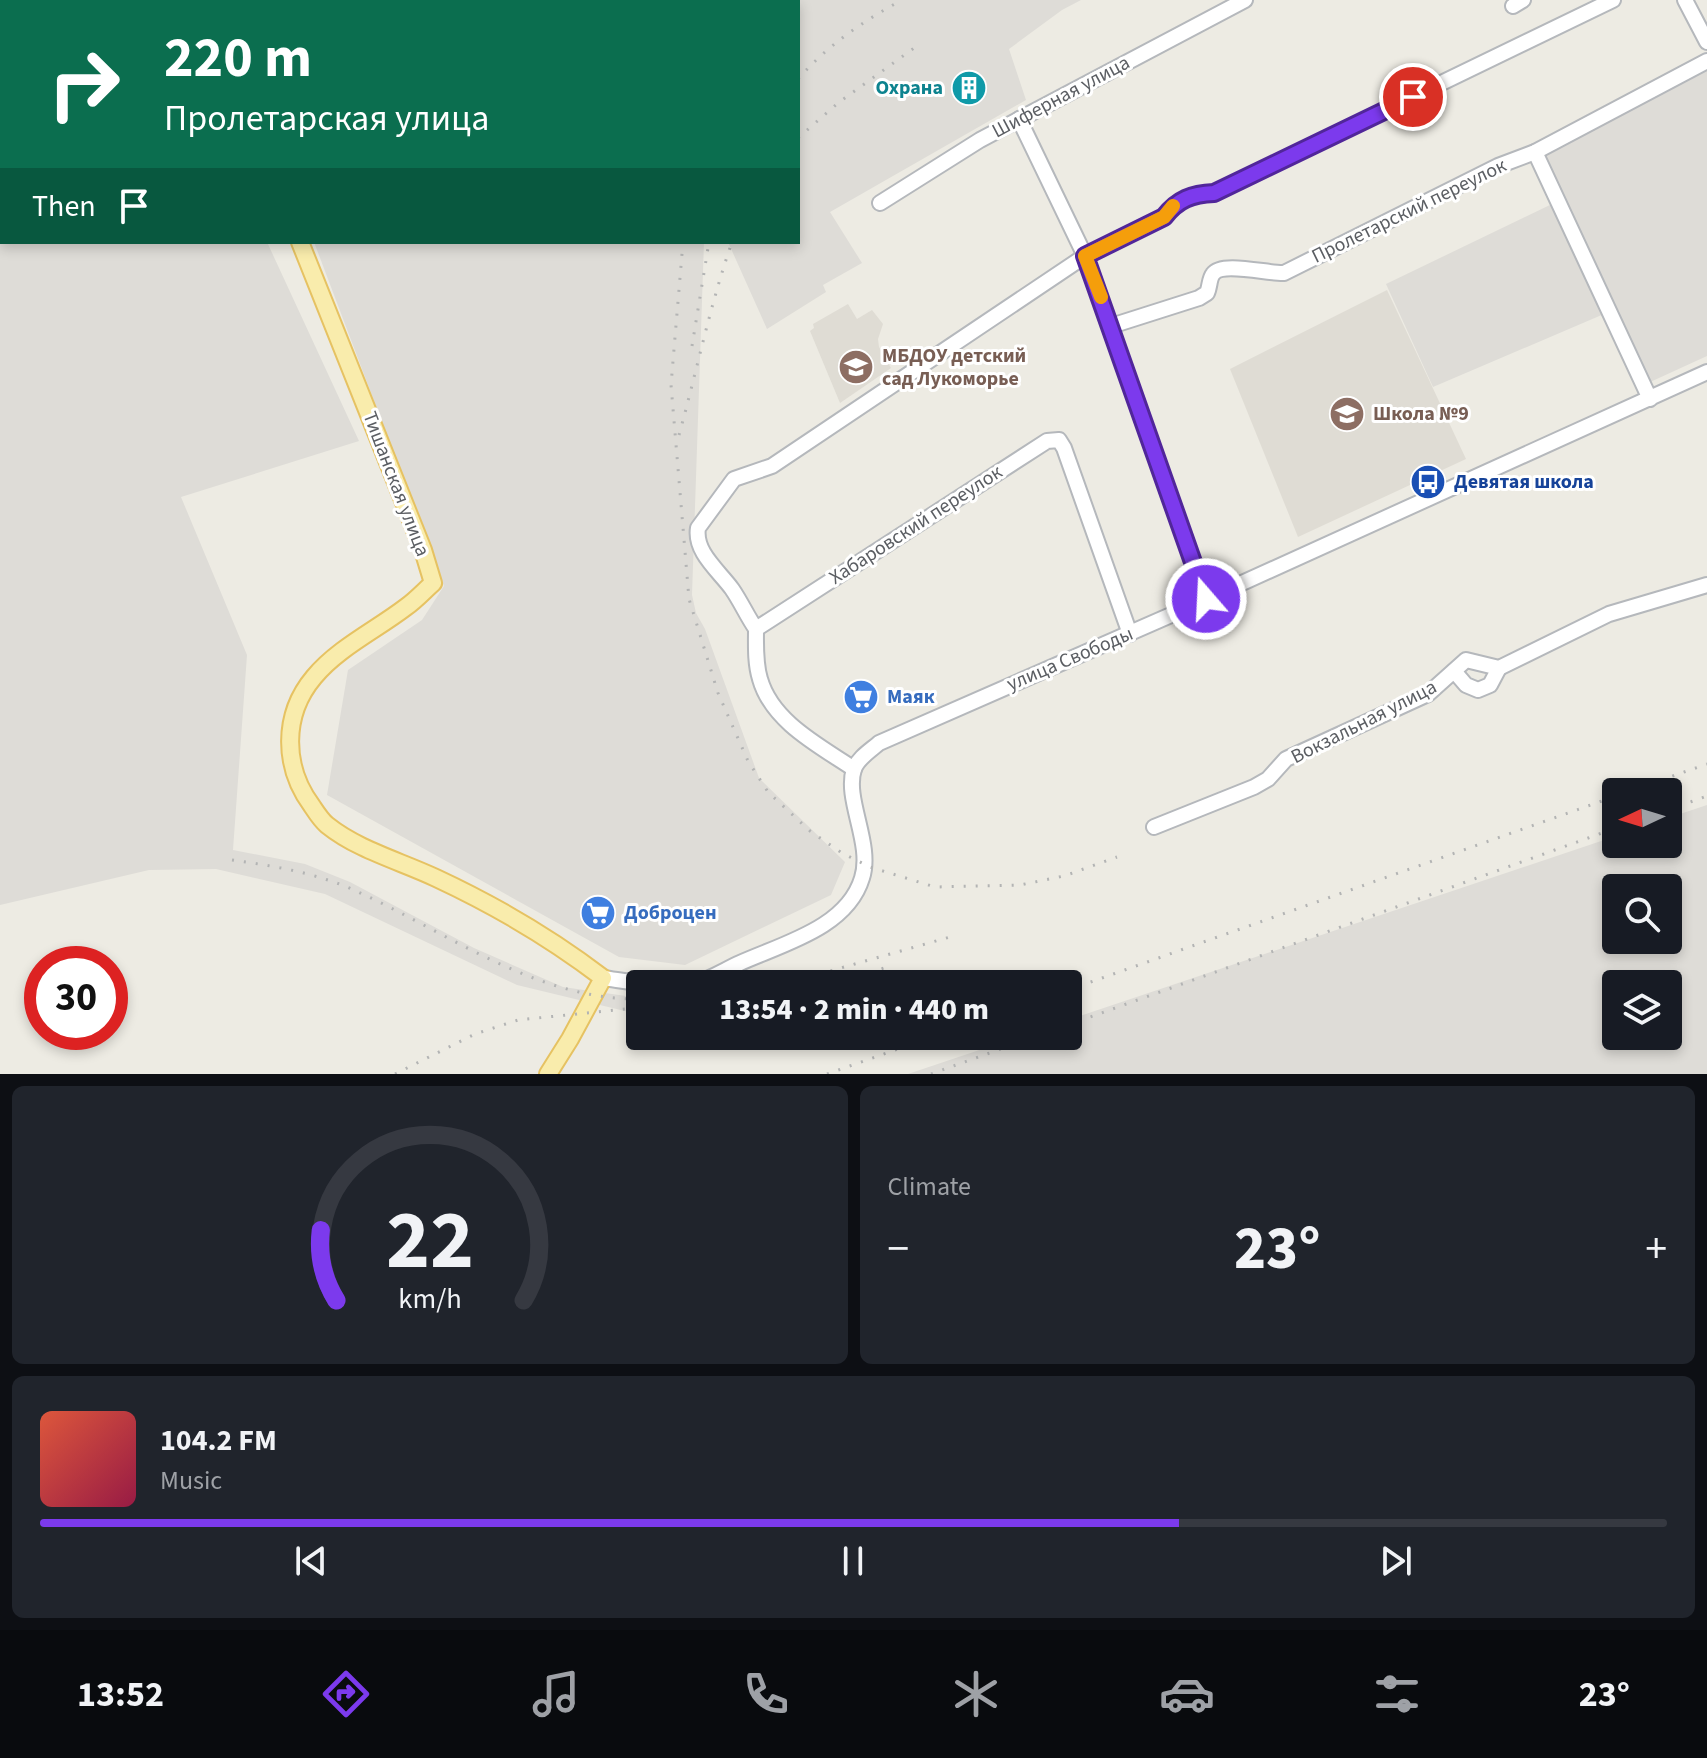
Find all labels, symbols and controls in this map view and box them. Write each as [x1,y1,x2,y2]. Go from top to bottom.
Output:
text: 220 m [164,19,312,98]
icon: right [32,32,136,136]
street label: Шиферная улица [987,49,1135,145]
pin [1379,63,1447,131]
building icon: Охрана [950,69,988,107]
place label: Охрана [875,74,943,102]
icon: arrive [1391,75,1435,119]
text: Пролетарская улица [164,93,489,144]
street label: Пролетарский переулок [1307,152,1511,270]
icon: arrive [112,184,156,228]
text: Then [32,185,96,228]
place label: МБДОУ детский сад Лукоморье [882,342,1026,393]
school or university icon: МБДОУ детский сад Лукоморье [837,348,875,386]
school or university icon: Школа №9 [1328,395,1366,433]
place label: Школа №9 [1373,400,1469,428]
street label: Тишанская улица [356,408,436,560]
street label: Хабаровский переулок [824,458,1008,592]
bus stop icon: Девятая школа [1409,463,1447,501]
place label: Девятая школа [1454,468,1594,496]
position arrow [1164,557,1248,641]
street label: улица Свободы [1003,620,1137,698]
street label: Вокзальная улица [1286,673,1442,771]
supermarket icon: Mаяк [842,678,880,716]
place label: Mаяк [887,683,935,711]
north arrow [1602,778,1682,858]
map controls [1602,778,1682,1050]
button: search [1602,874,1682,954]
supermarket icon: Доброцен [579,894,617,932]
place label: Доброцен [624,899,717,927]
speed limit sign: 30 [24,946,128,1050]
button: layers [1602,970,1682,1050]
text: 13:54 · 2 min · 440 m [719,988,989,1031]
text: Climate [888,1168,971,1205]
text: 22 [386,1182,474,1300]
text: 23° [1234,1207,1320,1292]
text: − [888,1218,909,1281]
text: + [1645,1218,1667,1281]
text: km/h [398,1279,461,1319]
text: 104.2 FM [160,1419,277,1462]
text: Music [160,1462,222,1499]
icon: previous [289,1539,333,1583]
icon: pause [831,1539,875,1583]
icon: next [1374,1539,1418,1583]
icon: directions [318,1666,374,1722]
icon: music [528,1666,584,1722]
icon: phone [738,1666,794,1722]
icon: climate [948,1666,1004,1722]
icon: car [1159,1666,1215,1722]
icon: filters [1369,1666,1425,1722]
text: 13:52 [77,1669,164,1720]
text: 23° [1579,1669,1630,1720]

